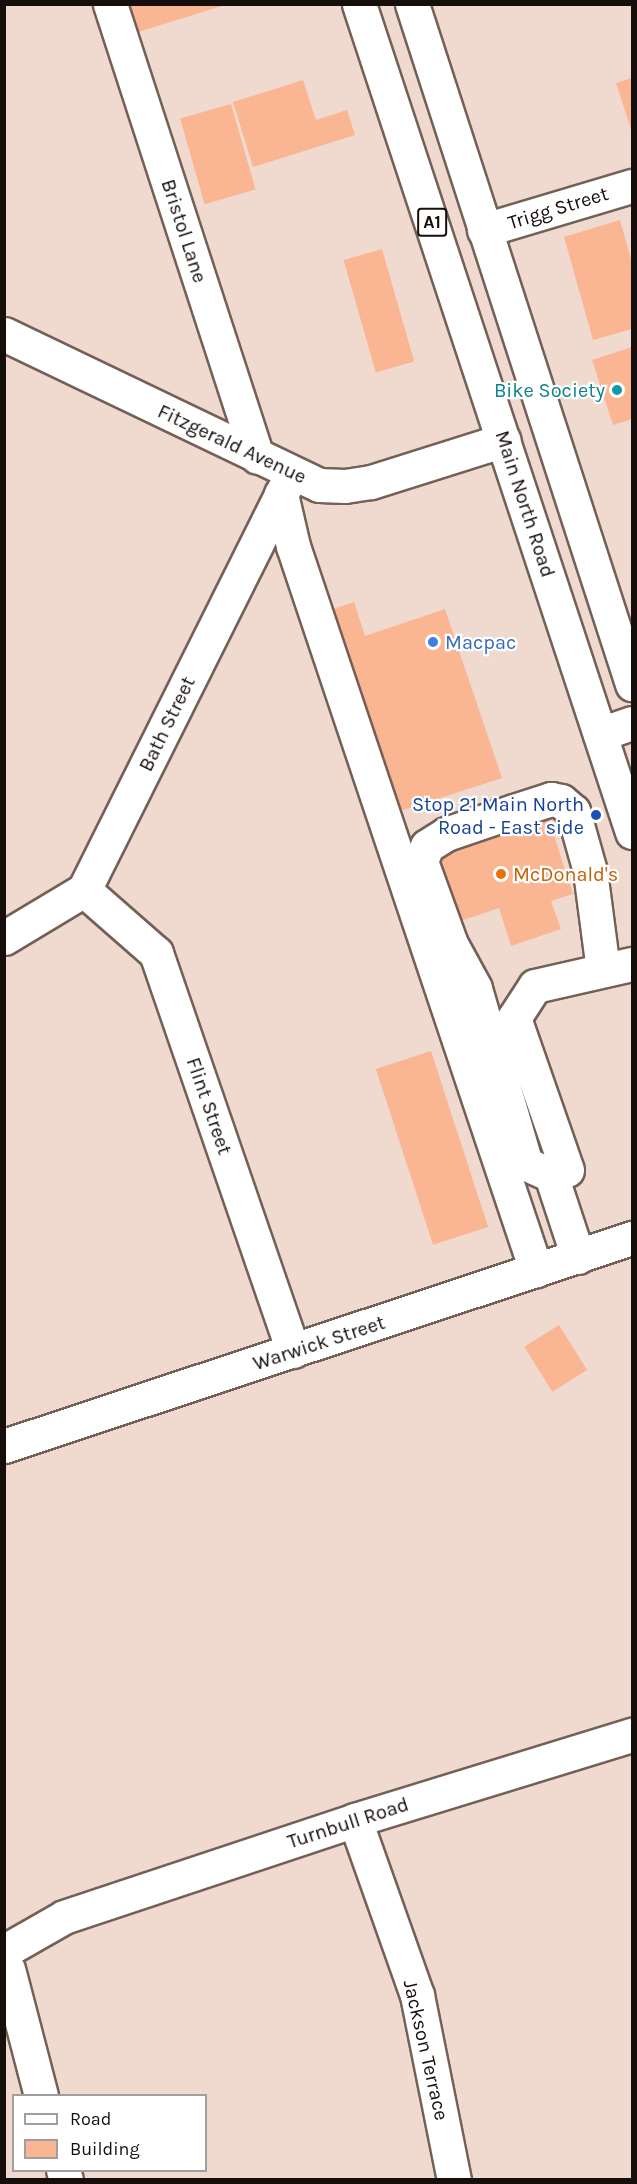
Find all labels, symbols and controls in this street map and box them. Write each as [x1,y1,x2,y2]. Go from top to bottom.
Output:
street label: Bristol Lane [156,176,212,286]
street label: Trigg Street [505,181,611,235]
road number: A1 [417,207,447,237]
place label: Bike Society [494,378,605,402]
marker: Bike Society [610,383,624,397]
street label: Fitzgerald Avenue [154,399,310,489]
street label: Main North Road [490,428,560,580]
place label: Macpac [445,630,516,654]
marker: Macpac [426,635,440,649]
street label: Bath Street [134,673,200,775]
place label: Stop 21 Main North Road - East side [412,792,584,839]
marker: Stop 21 Main North Road - East side [589,808,603,822]
place label: McDonald's [513,862,618,886]
marker: McDonald's [494,867,508,881]
street label: Flint Street [181,1054,237,1158]
street label: Warwick Street [250,1310,388,1376]
street label: Turnbull Road [284,1792,412,1854]
street label: Jackson Terrace [398,1977,454,2123]
legend [12,2094,207,2172]
text: Road [70,2108,111,2130]
text: Building [70,2138,140,2160]

